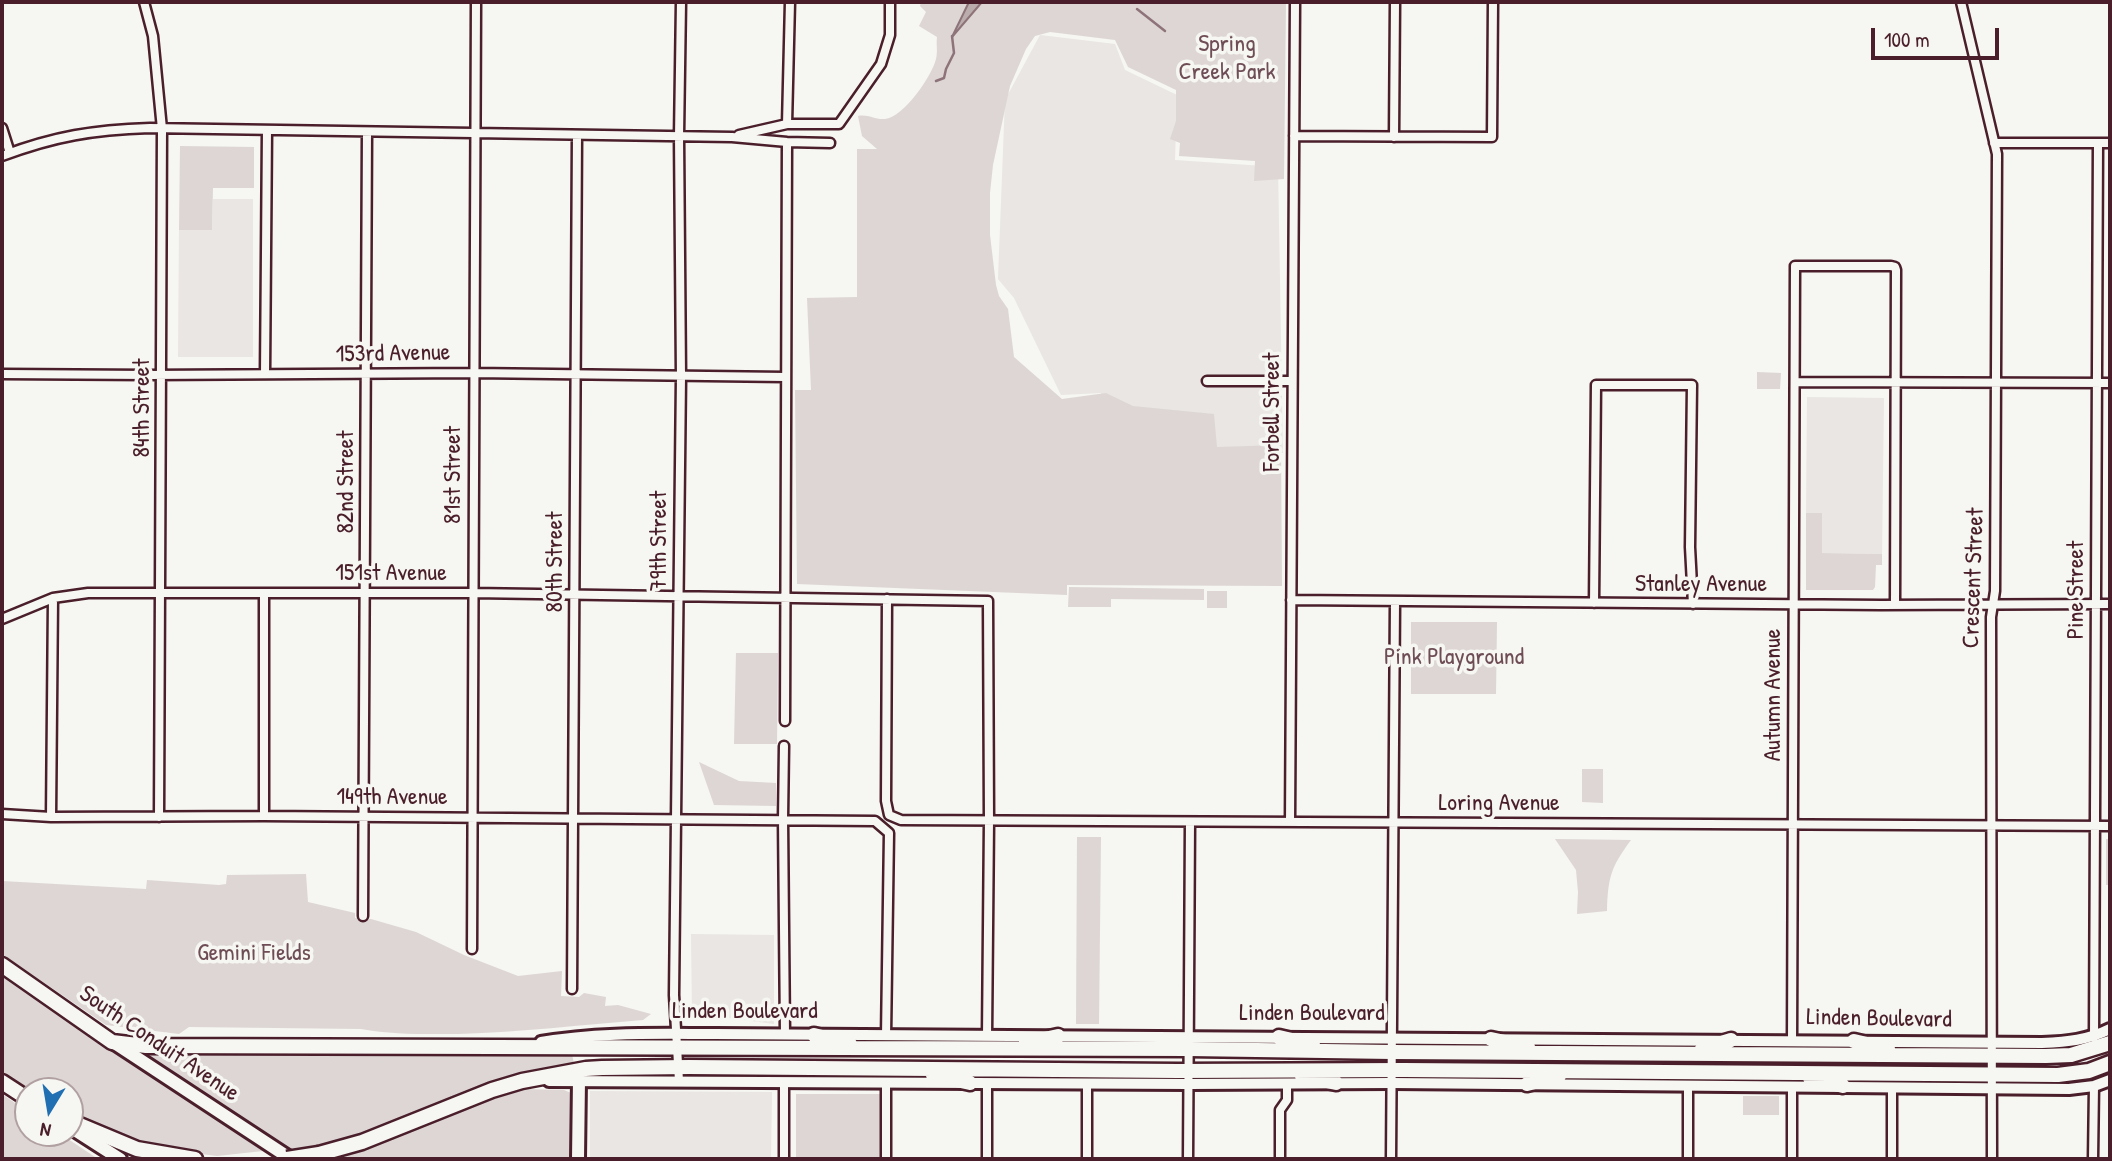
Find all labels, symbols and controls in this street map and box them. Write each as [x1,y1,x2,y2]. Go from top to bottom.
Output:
scale bar [1874,14,2002,58]
text: 100 m [1884,25,1930,54]
park label: Spring Creek Park [1178,31,1276,87]
street label: 153rd Avenue [335,339,451,369]
street label: Forbell Street [1259,352,1287,472]
street label: 84th Street [129,358,157,458]
street label: 81st Street [440,426,468,524]
street label: 82nd Street [333,430,361,534]
street label: 79th Street [646,491,674,591]
street label: Crescent Street [1957,507,1991,649]
street label: 80th Street [542,512,570,612]
street label: Pine Street [2063,541,2091,639]
street label: 151st Avenue [335,560,447,588]
street label: Stanley Avenue [1635,571,1767,599]
street label: Autumn Avenue [1760,629,1788,761]
park label: Pink Playground [1384,644,1524,672]
street label: 149th Avenue [336,784,448,812]
street label: Loring Avenue [1438,790,1560,818]
park label: Gemini Fields [197,940,311,968]
street label: South Conduit Avenue [74,980,244,1108]
street label: Linden Boulevard [672,998,818,1026]
street label: Linden Boulevard [1239,1000,1385,1028]
street label: Linden Boulevard [1806,1003,1952,1035]
north arrow [14,1077,84,1147]
text: N [38,1117,53,1144]

